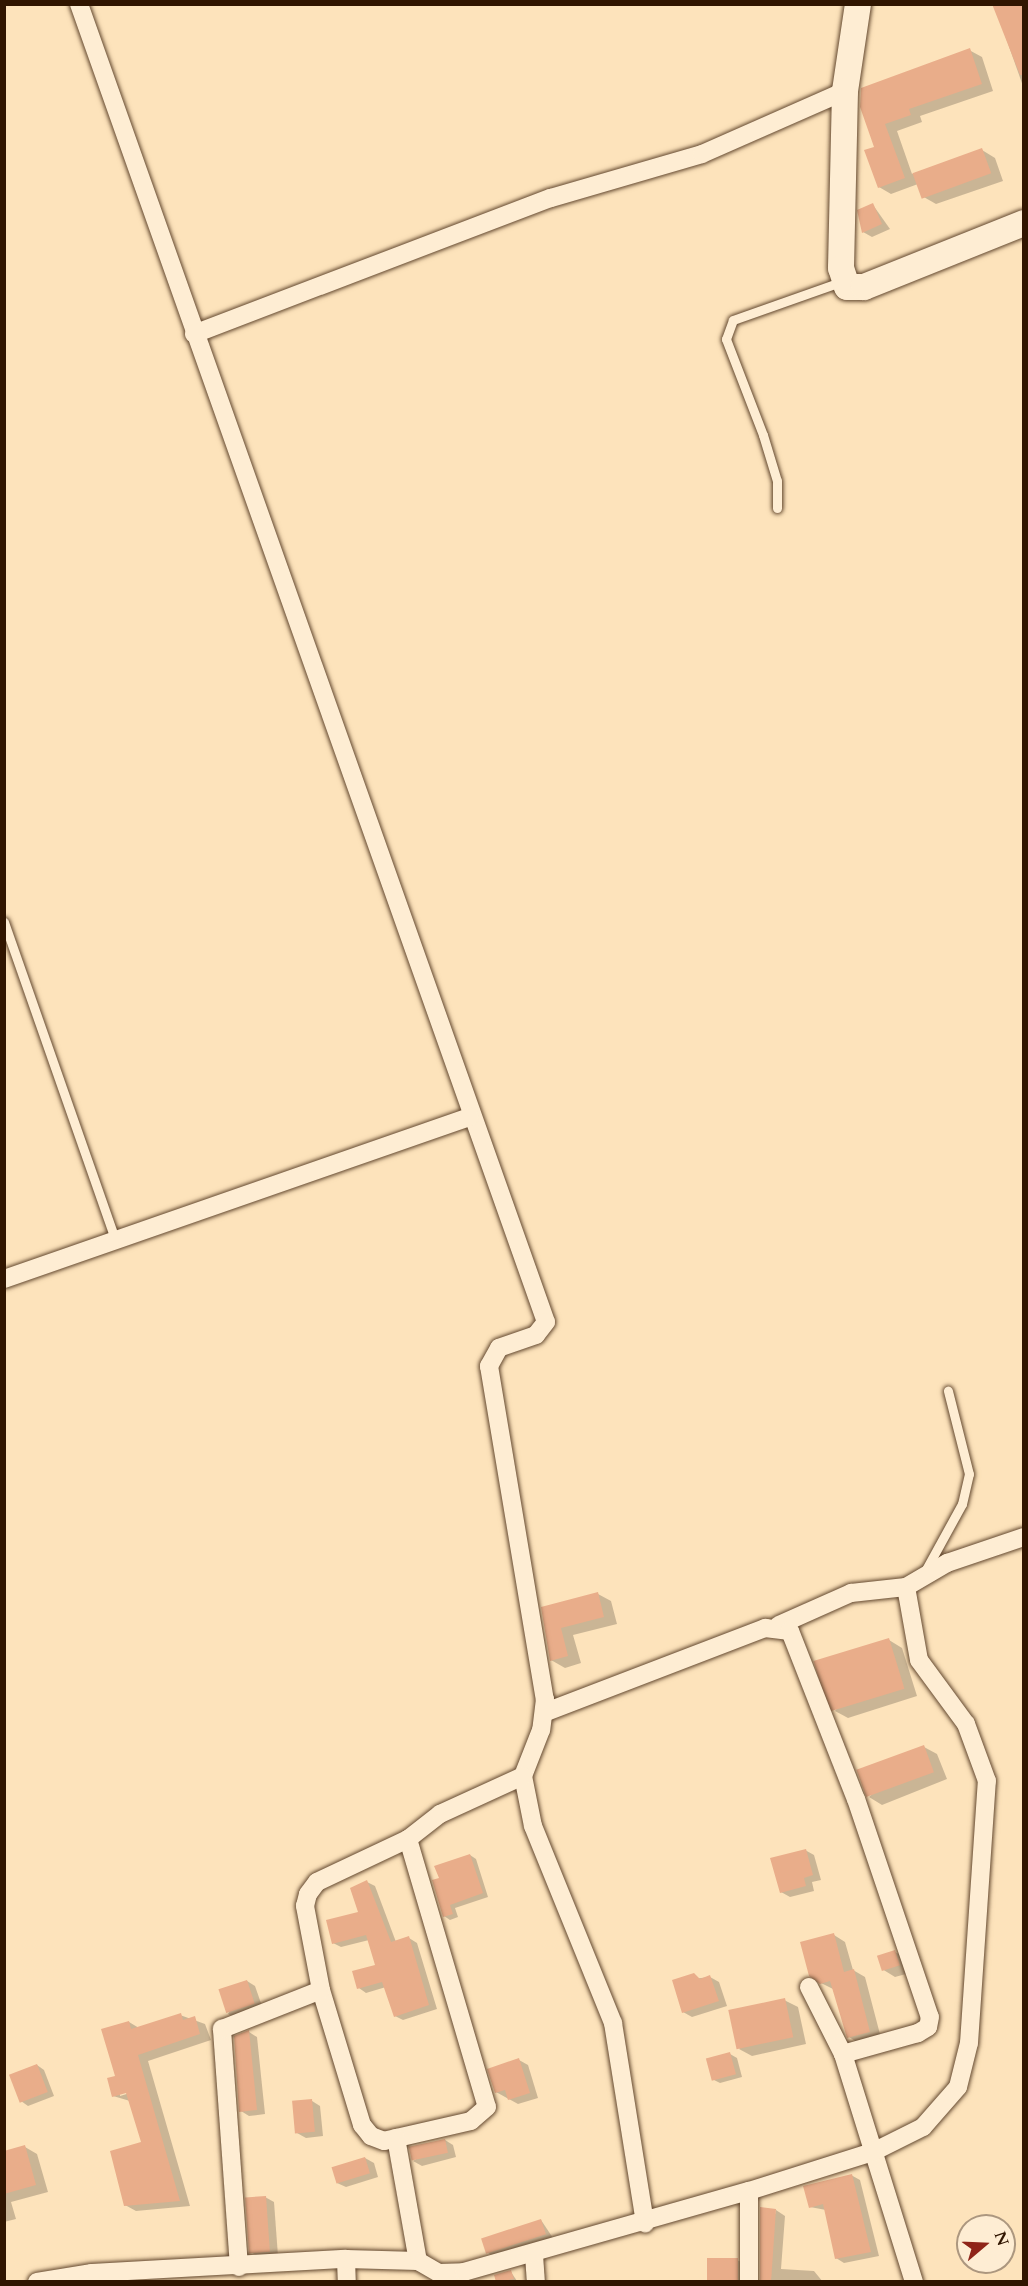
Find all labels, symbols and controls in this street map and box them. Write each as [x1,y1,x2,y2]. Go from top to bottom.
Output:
north arrow [956,2214,1016,2274]
text: N [988,2229,1014,2249]

